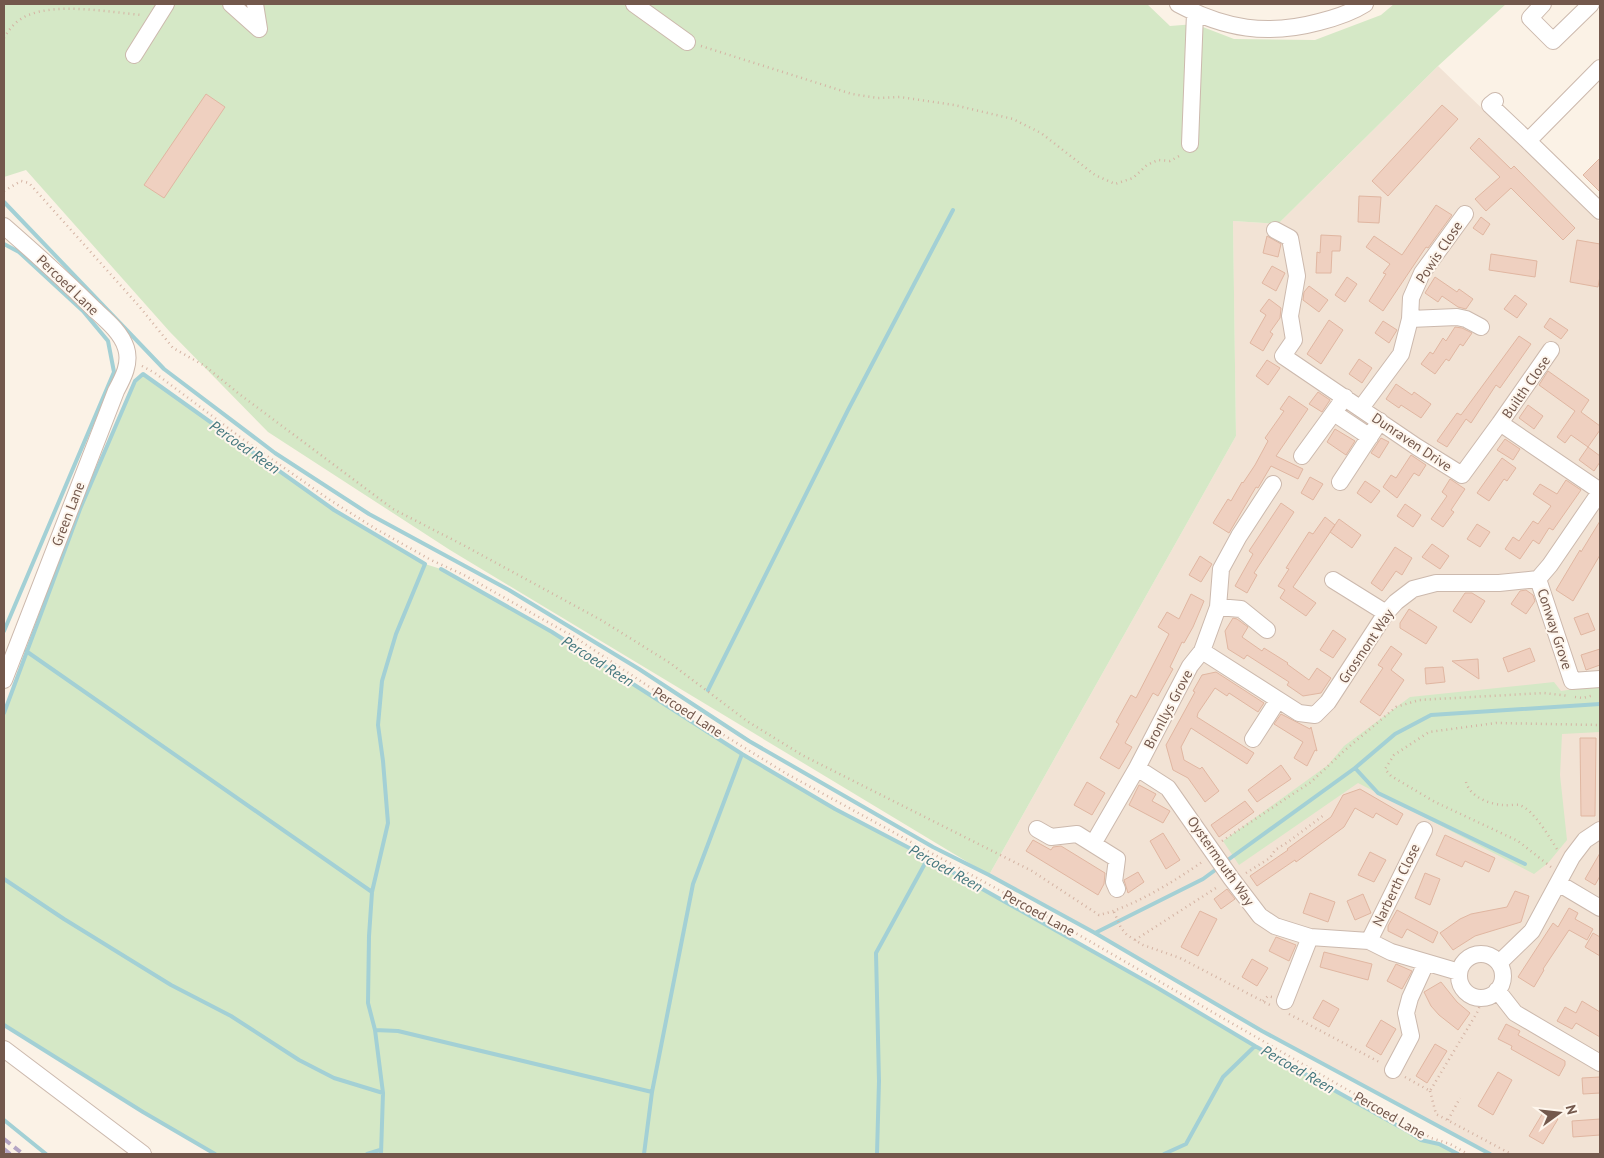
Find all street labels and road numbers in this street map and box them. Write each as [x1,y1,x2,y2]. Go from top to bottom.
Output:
street label: Powis Close [1412,218,1466,286]
street label: Percoed Lane [33,251,103,319]
street label: Builth Close [1498,352,1554,422]
street label: Dunraven Drive [1369,409,1455,475]
street label: Green Lane [48,479,88,549]
street label: Conway Grove [1533,586,1577,672]
street label: Grosmont Way [1335,605,1398,687]
street label: Bronllys Grove [1140,666,1196,752]
street label: Percoed Lane [650,683,726,741]
street label: Oystermouth Way [1184,813,1259,910]
street label: Narberth Close [1368,841,1424,929]
street label: Percoed Lane [1000,886,1078,940]
street label: Percoed Lane [1351,1087,1429,1143]

